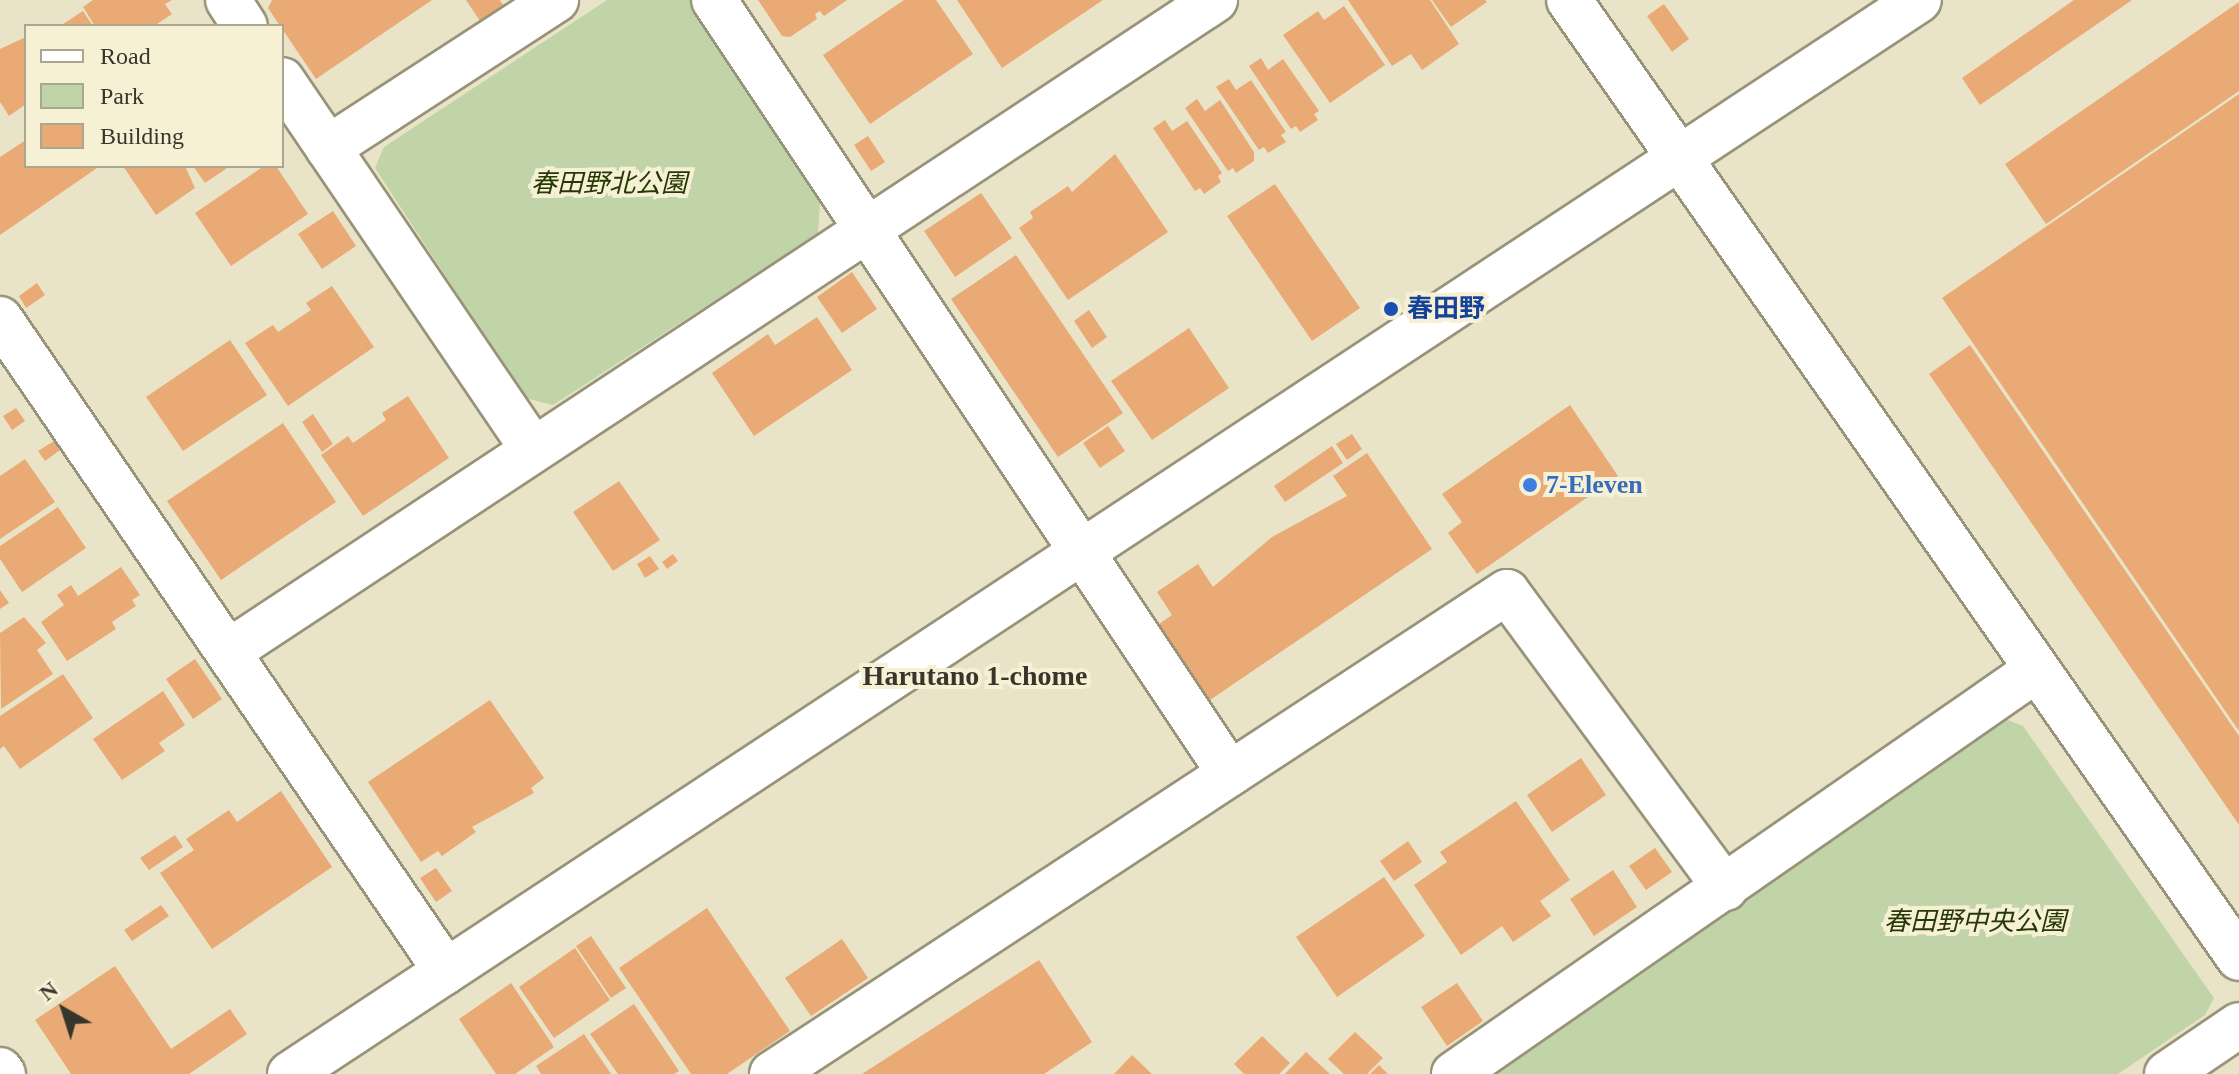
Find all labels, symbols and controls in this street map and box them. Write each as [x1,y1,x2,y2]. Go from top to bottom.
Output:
legend [24,24,284,168]
text: Road [100,43,151,69]
text: Park [100,83,144,109]
text: Building [100,123,184,149]
park label: 春田野北公園 [531,168,687,200]
place label: 春田野 [1407,293,1485,325]
marker: 春田野 [1382,300,1400,318]
place label: 7-Eleven [1546,469,1643,501]
marker: 7-Eleven [1521,476,1539,494]
district label: Harutano 1-chome [863,659,1087,693]
park label: 春田野中央公園 [1884,906,2066,938]
north arrow [24,970,104,1050]
text: N [35,976,63,1006]

